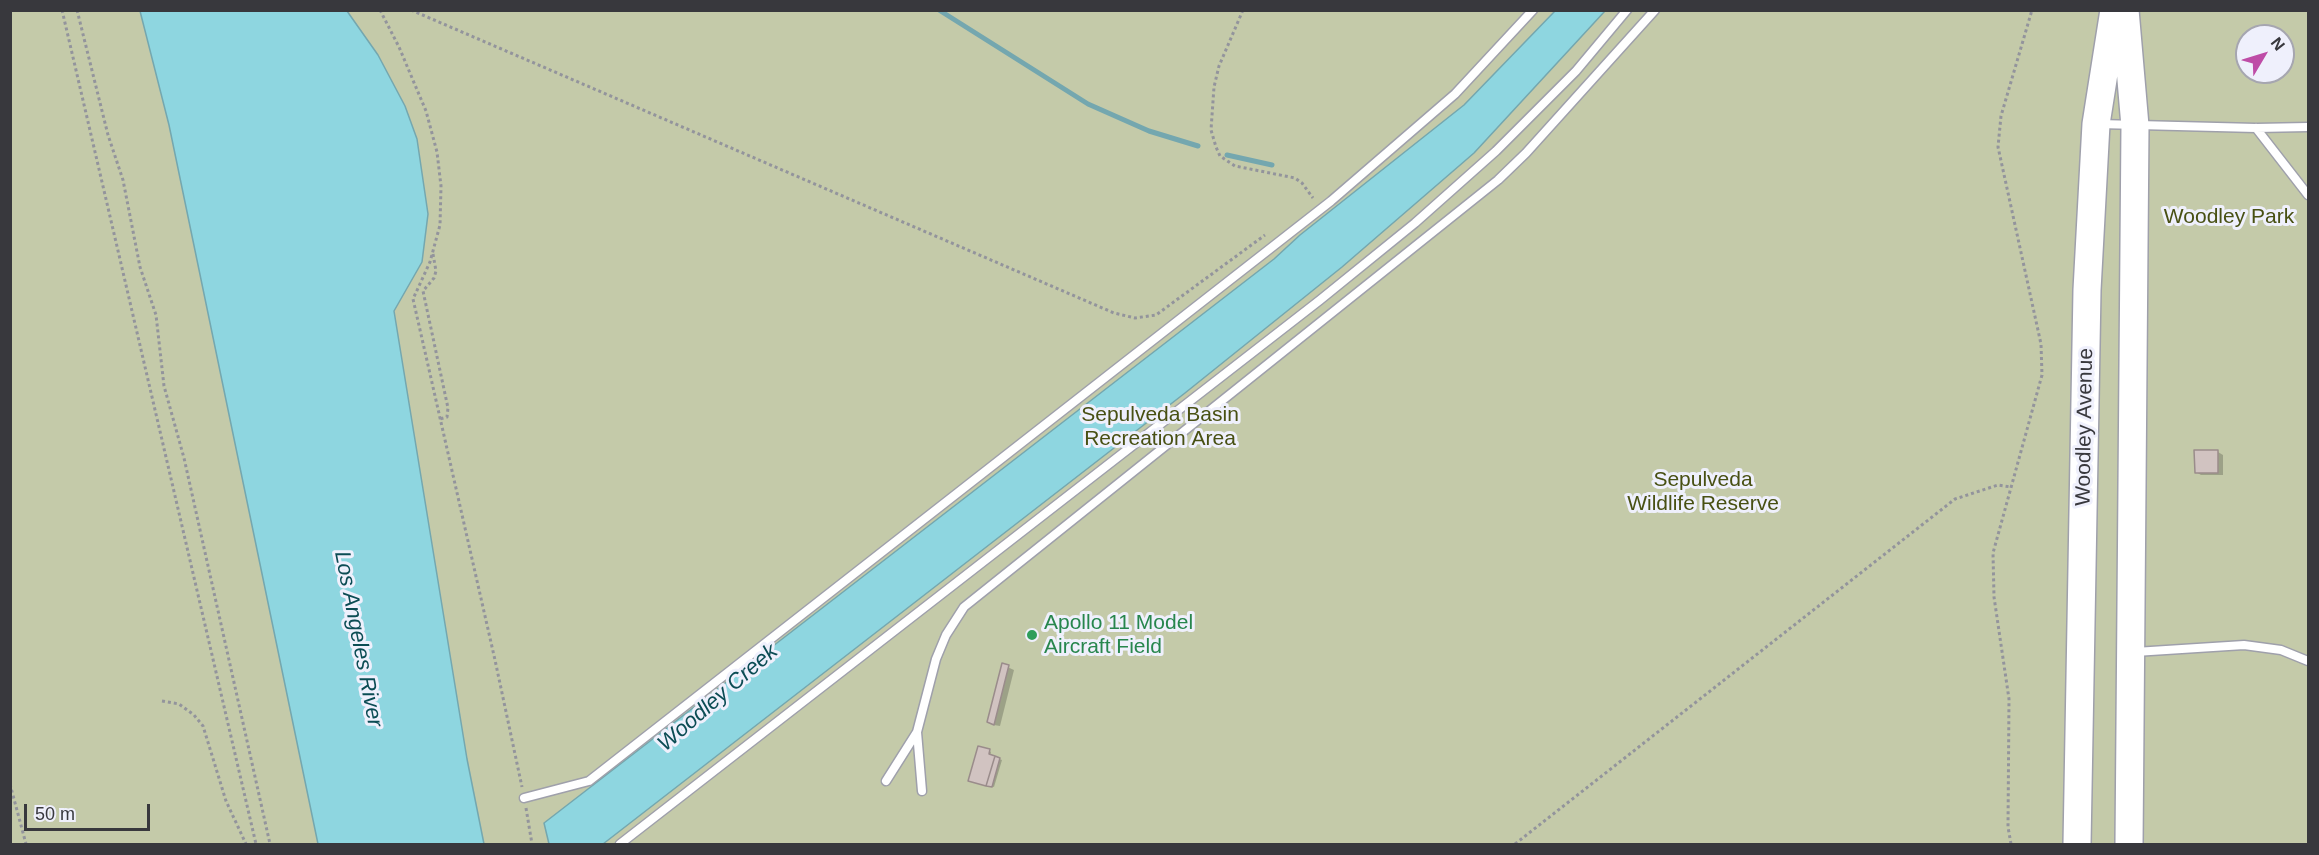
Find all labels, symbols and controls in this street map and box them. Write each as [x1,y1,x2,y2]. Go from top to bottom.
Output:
north arrow [2235,24,2295,84]
text: N [2268,34,2288,54]
park label: Woodley Park [2164,204,2294,230]
street label: Woodley Avenue [2071,348,2099,506]
park label: Sepulveda Basin Recreation Area [1081,402,1239,452]
park label: Sepulveda Wildlife Reserve [1627,467,1779,517]
water label: Los Angeles River [328,549,388,729]
place label: Apollo 11 Model Aircraft Field [1044,610,1193,660]
marker: Apollo 11 Model Aircraft Field [1025,628,1039,642]
water label: Woodley Creek [653,639,783,757]
scale bar [27,792,153,830]
text: 50 m [35,804,75,824]

